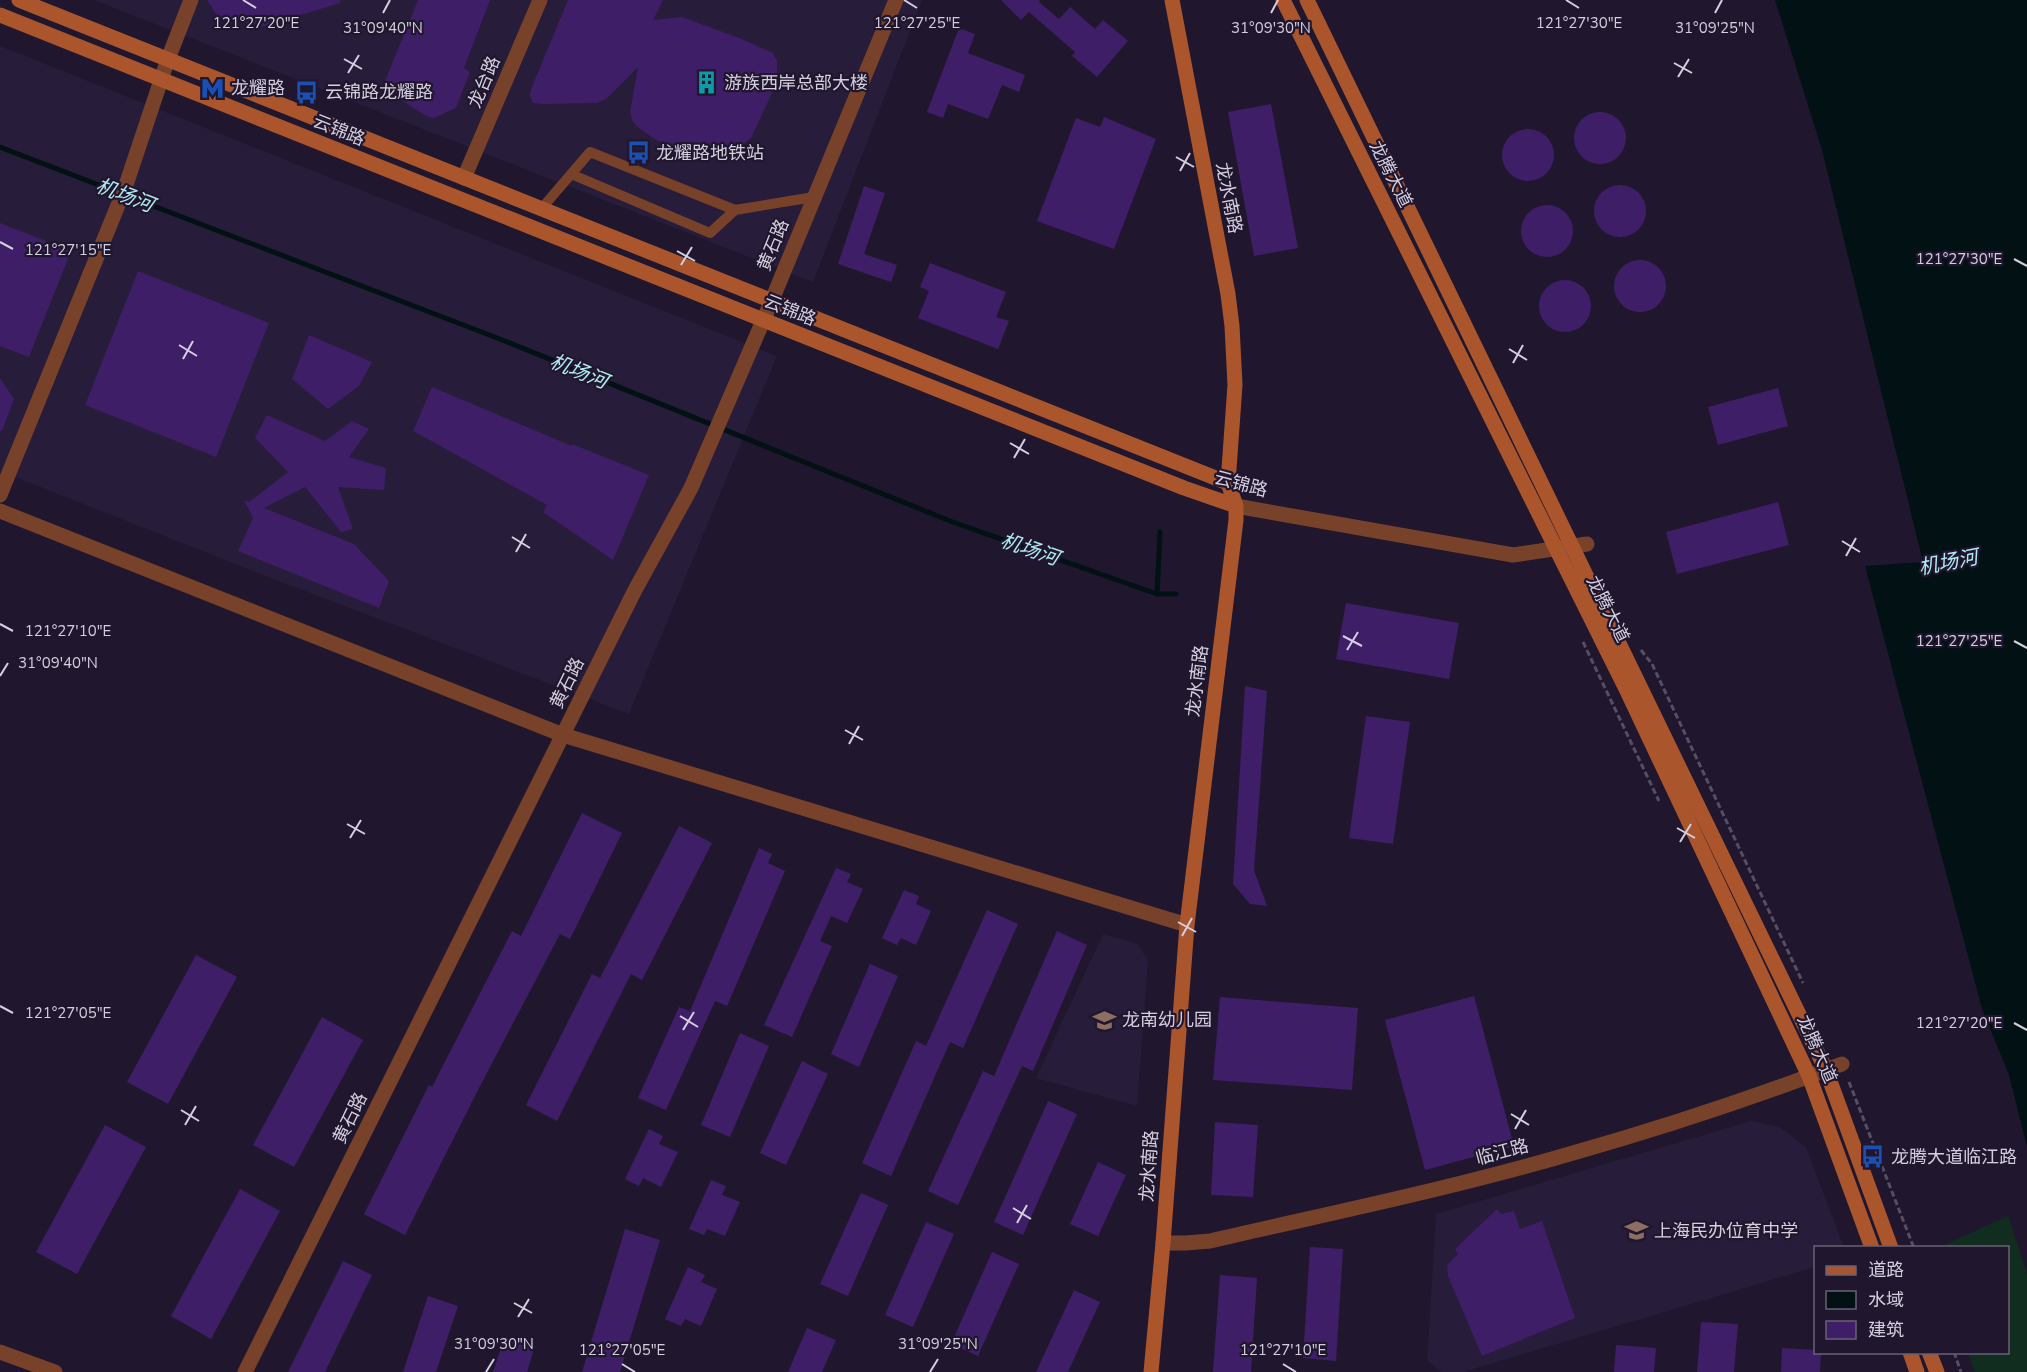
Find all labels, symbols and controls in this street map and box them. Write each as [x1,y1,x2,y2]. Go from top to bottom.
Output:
text: 121°27'20"E [213,13,299,33]
text: 121°27'25"E [874,13,960,33]
text: 121°27'30"E [1536,13,1622,33]
text: 31°09'40"N [343,18,423,38]
text: 31°09'30"N [1231,18,1311,38]
text: 31°09'25"N [1675,18,1755,38]
street label: 龙台路 [462,52,506,112]
building icon: 游族西岸总部大楼 [693,70,719,96]
place label: 游族西岸总部大楼 [724,71,868,95]
metro station icon: 龙耀路 [200,75,226,101]
place label: 龙耀路 [231,76,285,100]
bus stop icon: 云锦路龙耀路 [294,79,320,105]
place label: 云锦路龙耀路 [325,80,433,104]
street label: 云锦路 [309,109,369,151]
street label: 龙腾大道 [1364,136,1418,212]
bus stop icon: 龙耀路地铁站 [625,140,651,166]
place label: 龙耀路地铁站 [656,141,764,165]
street label: 龙水南路 [1210,160,1248,236]
water label: 机场河 [92,172,161,220]
street label: 黄石路 [752,215,794,275]
text: 121°27'15"E [25,240,111,260]
text: 121°27'30"E [1916,249,2002,269]
street label: 云锦路 [760,289,820,331]
water label: 机场河 [546,348,615,397]
street label: 云锦路 [1212,465,1270,503]
water label: 机场河 [997,527,1066,573]
water label: 机场河 [1916,543,1984,581]
street label: 龙腾大道 [1581,571,1635,647]
text: 121°27'10"E [25,621,111,641]
text: 121°27'25"E [1916,631,2002,651]
street label: 龙水南路 [1181,644,1213,718]
text: 31°09'40"N [18,653,98,673]
street label: 黄石路 [544,653,590,713]
text: 121°27'05"E [25,1003,111,1023]
school or university icon: 龙南幼儿园 [1091,1007,1117,1033]
place label: 龙南幼儿园 [1122,1008,1212,1032]
street label: 龙腾大道 [1791,1011,1843,1087]
text: 121°27'20"E [1916,1013,2002,1033]
street label: 黄石路 [327,1088,373,1148]
street label: 龙水南路 [1135,1129,1163,1203]
street label: 临江路 [1473,1133,1531,1171]
bus stop icon: 龙腾大道临江路 [1860,1144,1886,1170]
place label: 龙腾大道临江路 [1891,1145,2017,1169]
school or university icon: 上海民办位育中学 [1623,1218,1649,1244]
place label: 上海民办位育中学 [1654,1219,1798,1243]
legend [1814,1246,2009,1354]
text: 道路 [1868,1258,1904,1282]
text: 水域 [1868,1288,1904,1312]
text: 建筑 [1868,1318,1904,1342]
text: 31°09'30"N [454,1334,534,1354]
text: 31°09'25"N [898,1334,978,1354]
text: 121°27'05"E [579,1340,665,1360]
text: 121°27'10"E [1240,1340,1326,1360]

